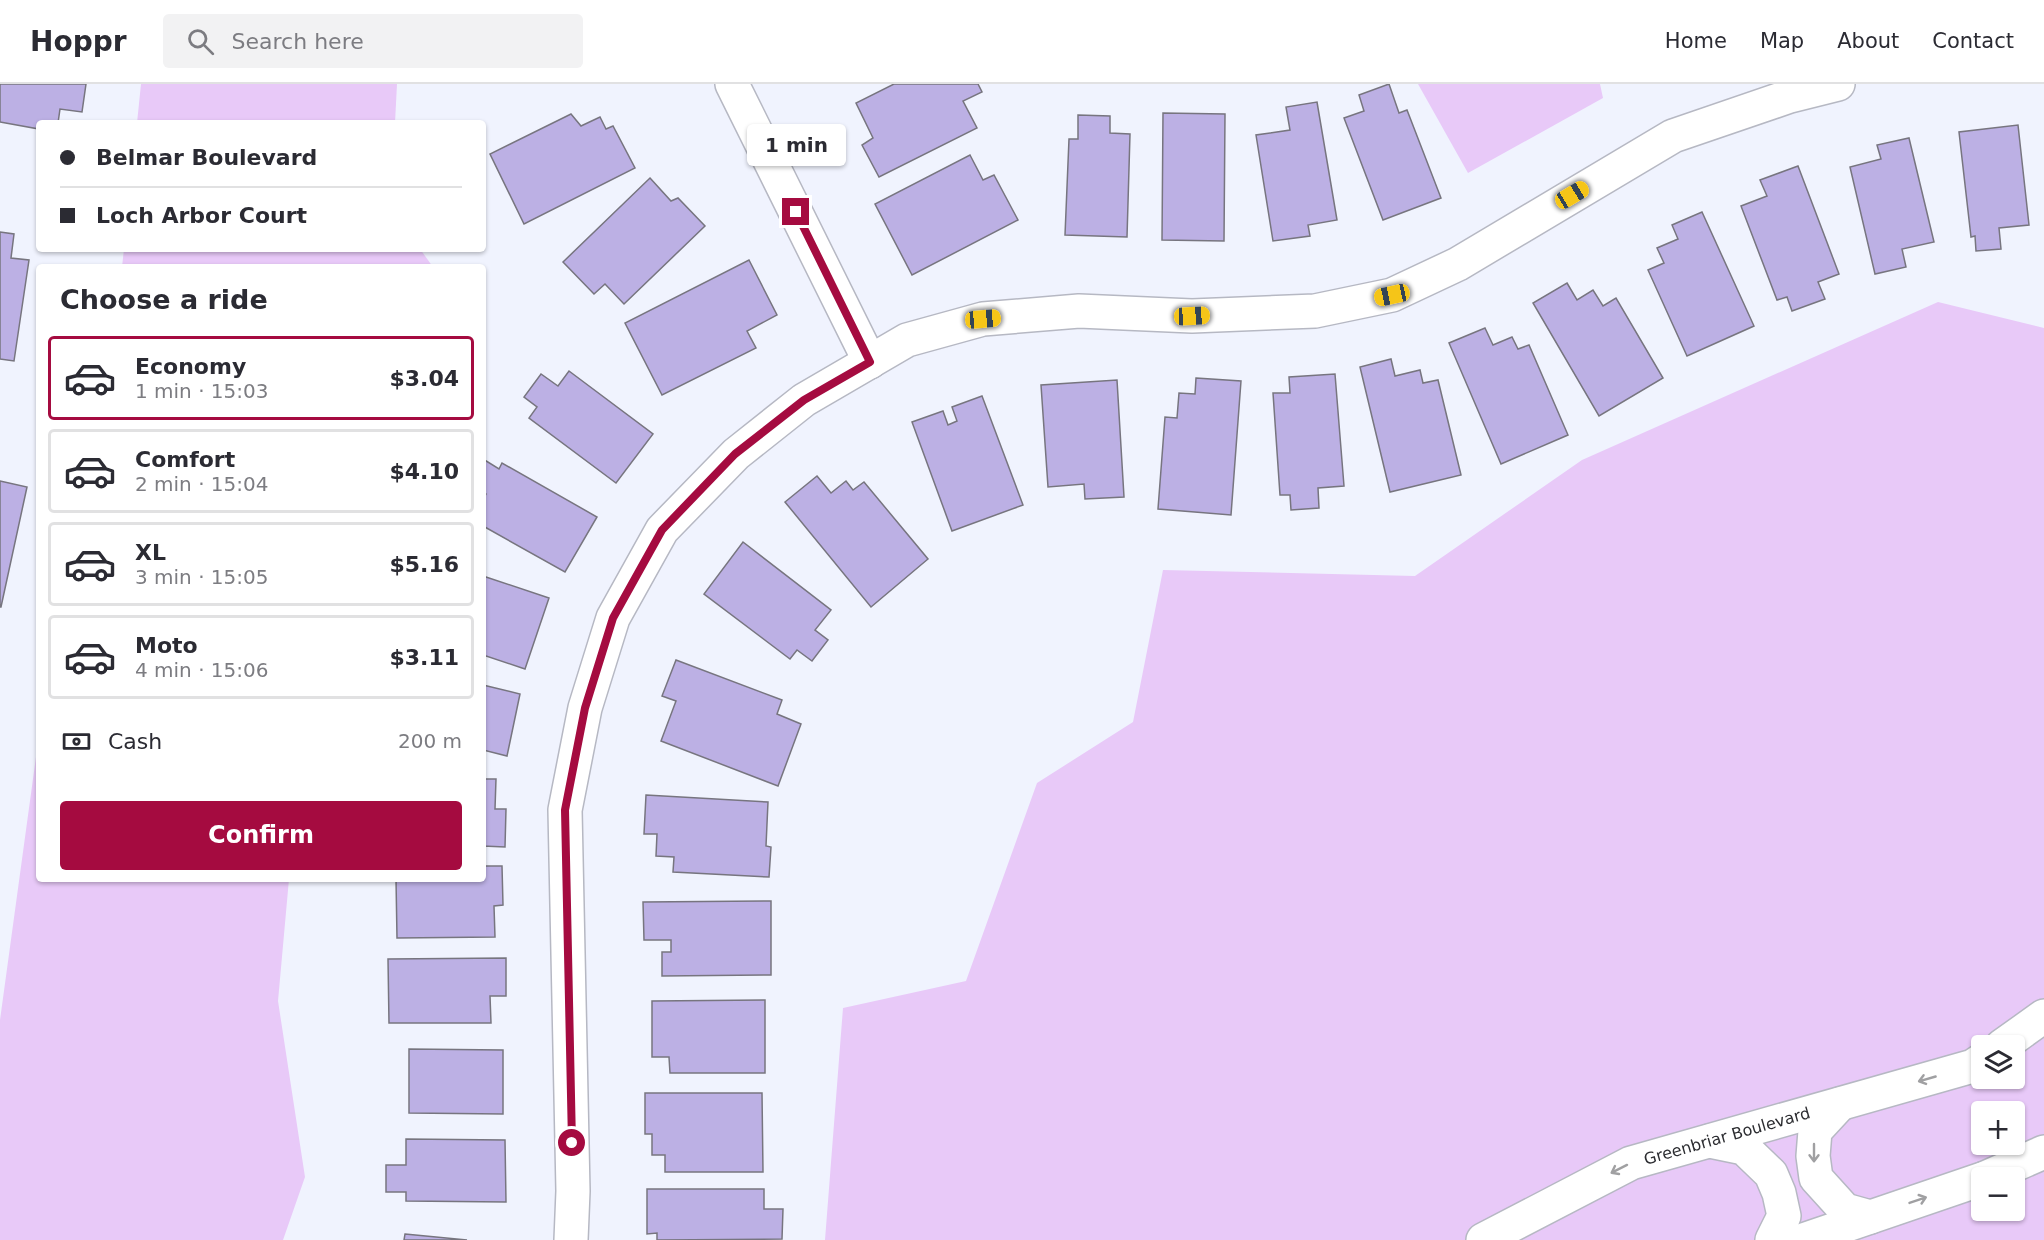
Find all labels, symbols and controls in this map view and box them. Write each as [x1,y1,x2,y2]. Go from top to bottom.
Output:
search box [163,14,583,68]
text: Hoppr [30,25,127,58]
icon: search [184,25,217,58]
text: Search here [232,29,364,54]
text: Home [1665,29,1727,53]
text: Map [1760,29,1804,53]
text: About [1837,29,1899,53]
text: Contact [1932,29,2014,53]
callout: 1 min [746,125,846,167]
text: 1 min [765,133,828,157]
text: Belmar Boulevard [96,145,317,170]
car [1552,178,1592,212]
route end [782,198,809,225]
text: Loch Arbor Court [96,203,307,228]
car [1373,282,1411,308]
text: Choose a ride [60,284,268,315]
car [1174,306,1210,326]
car [964,308,1002,330]
icon: car [63,351,117,405]
text: Economy [135,354,246,379]
text: $3.04 [389,366,459,391]
text: 1 min · 15:03 [135,379,269,403]
icon: car [63,444,117,498]
text: Comfort [135,447,235,472]
text: $4.10 [389,459,459,484]
text: 2 min · 15:04 [135,472,269,496]
icon: car [63,537,117,591]
text: XL [135,540,166,565]
text: $5.16 [389,552,459,577]
text: 3 min · 15:05 [135,565,269,589]
icon: car [63,630,117,684]
text: Moto [135,633,198,658]
text: $3.11 [389,645,459,670]
text: 4 min · 15:06 [135,658,269,682]
icon: cash [60,725,93,758]
text: Cash [108,729,162,754]
text: 200 m [398,729,462,753]
button: Confirm [60,801,462,870]
map controls [1971,1035,2025,1221]
button: layers [1971,1035,2025,1089]
one-way arrow [1918,1074,1937,1085]
button: + [1971,1101,2025,1155]
street label: Greenbriar Boulevard [1642,1103,1812,1169]
route start [558,1129,585,1156]
one-way arrow [1808,1142,1820,1162]
one-way arrow [1610,1164,1628,1175]
button: − [1971,1167,2025,1221]
one-way arrow [1908,1194,1927,1205]

